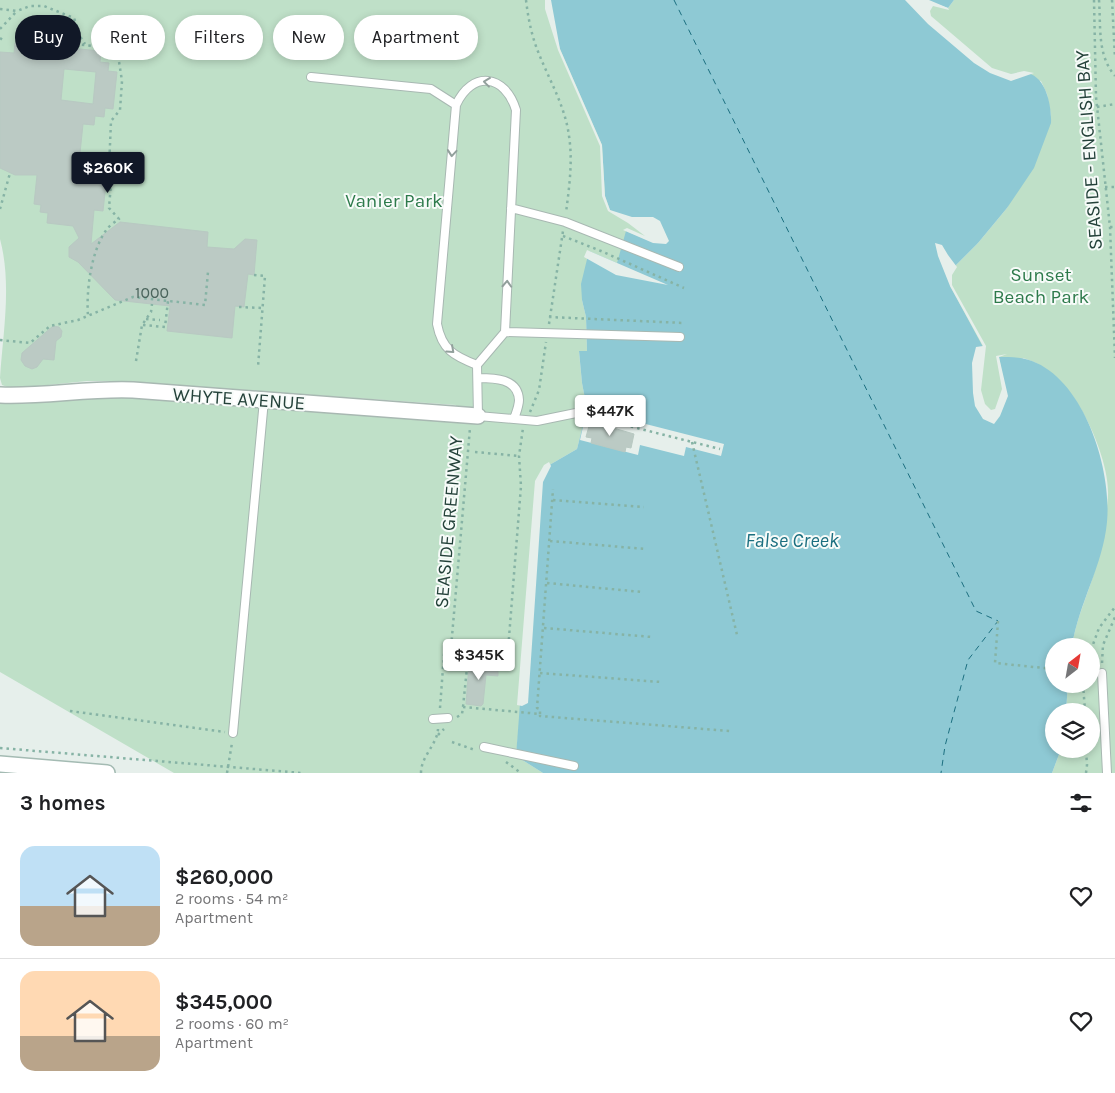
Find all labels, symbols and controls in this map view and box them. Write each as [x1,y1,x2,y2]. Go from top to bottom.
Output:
chip: Buy [15,15,81,60]
chip: Rent [91,15,165,60]
chip: Filters [175,15,263,60]
chip: New [273,15,344,60]
chip: Apartment [354,15,478,60]
street label: SEASIDE - ENGLISH BAY [1071,49,1107,251]
one-way arrow [483,77,491,88]
one-way arrow [447,150,458,158]
pin: $260K [73,152,143,194]
text: $260K [83,158,134,177]
park label: Vanier Park [345,190,443,212]
park label: Sunset Beach Park [993,264,1089,308]
one-way arrow [502,279,512,287]
house number: 1000 [135,283,169,302]
one-way arrow [445,345,454,354]
street label: WHYTE AVENUE [172,383,306,415]
pin: $447K [575,394,645,437]
text: $447K [586,401,634,420]
street label: SEASIDE GREENWAY [430,434,468,609]
water label: False Creek [745,529,840,552]
pin: $345K [444,638,514,681]
north arrow [1045,638,1100,692]
map controls [1045,638,1100,758]
text: $345K [454,645,504,664]
button: layers [1045,703,1100,758]
icon: filters [1067,789,1095,817]
text: 3 homes [20,791,105,815]
text: $260,000 [175,865,273,889]
icon: home [60,866,120,926]
icon: heart [1067,882,1095,910]
text: 2 rooms · 54 m² [175,889,288,908]
text: Apartment [175,908,253,927]
text: $345,000 [175,990,272,1014]
icon: home [60,991,120,1051]
icon: heart [1067,1007,1095,1035]
text: 2 rooms · 60 m² [175,1014,289,1033]
text: Apartment [175,1033,253,1052]

